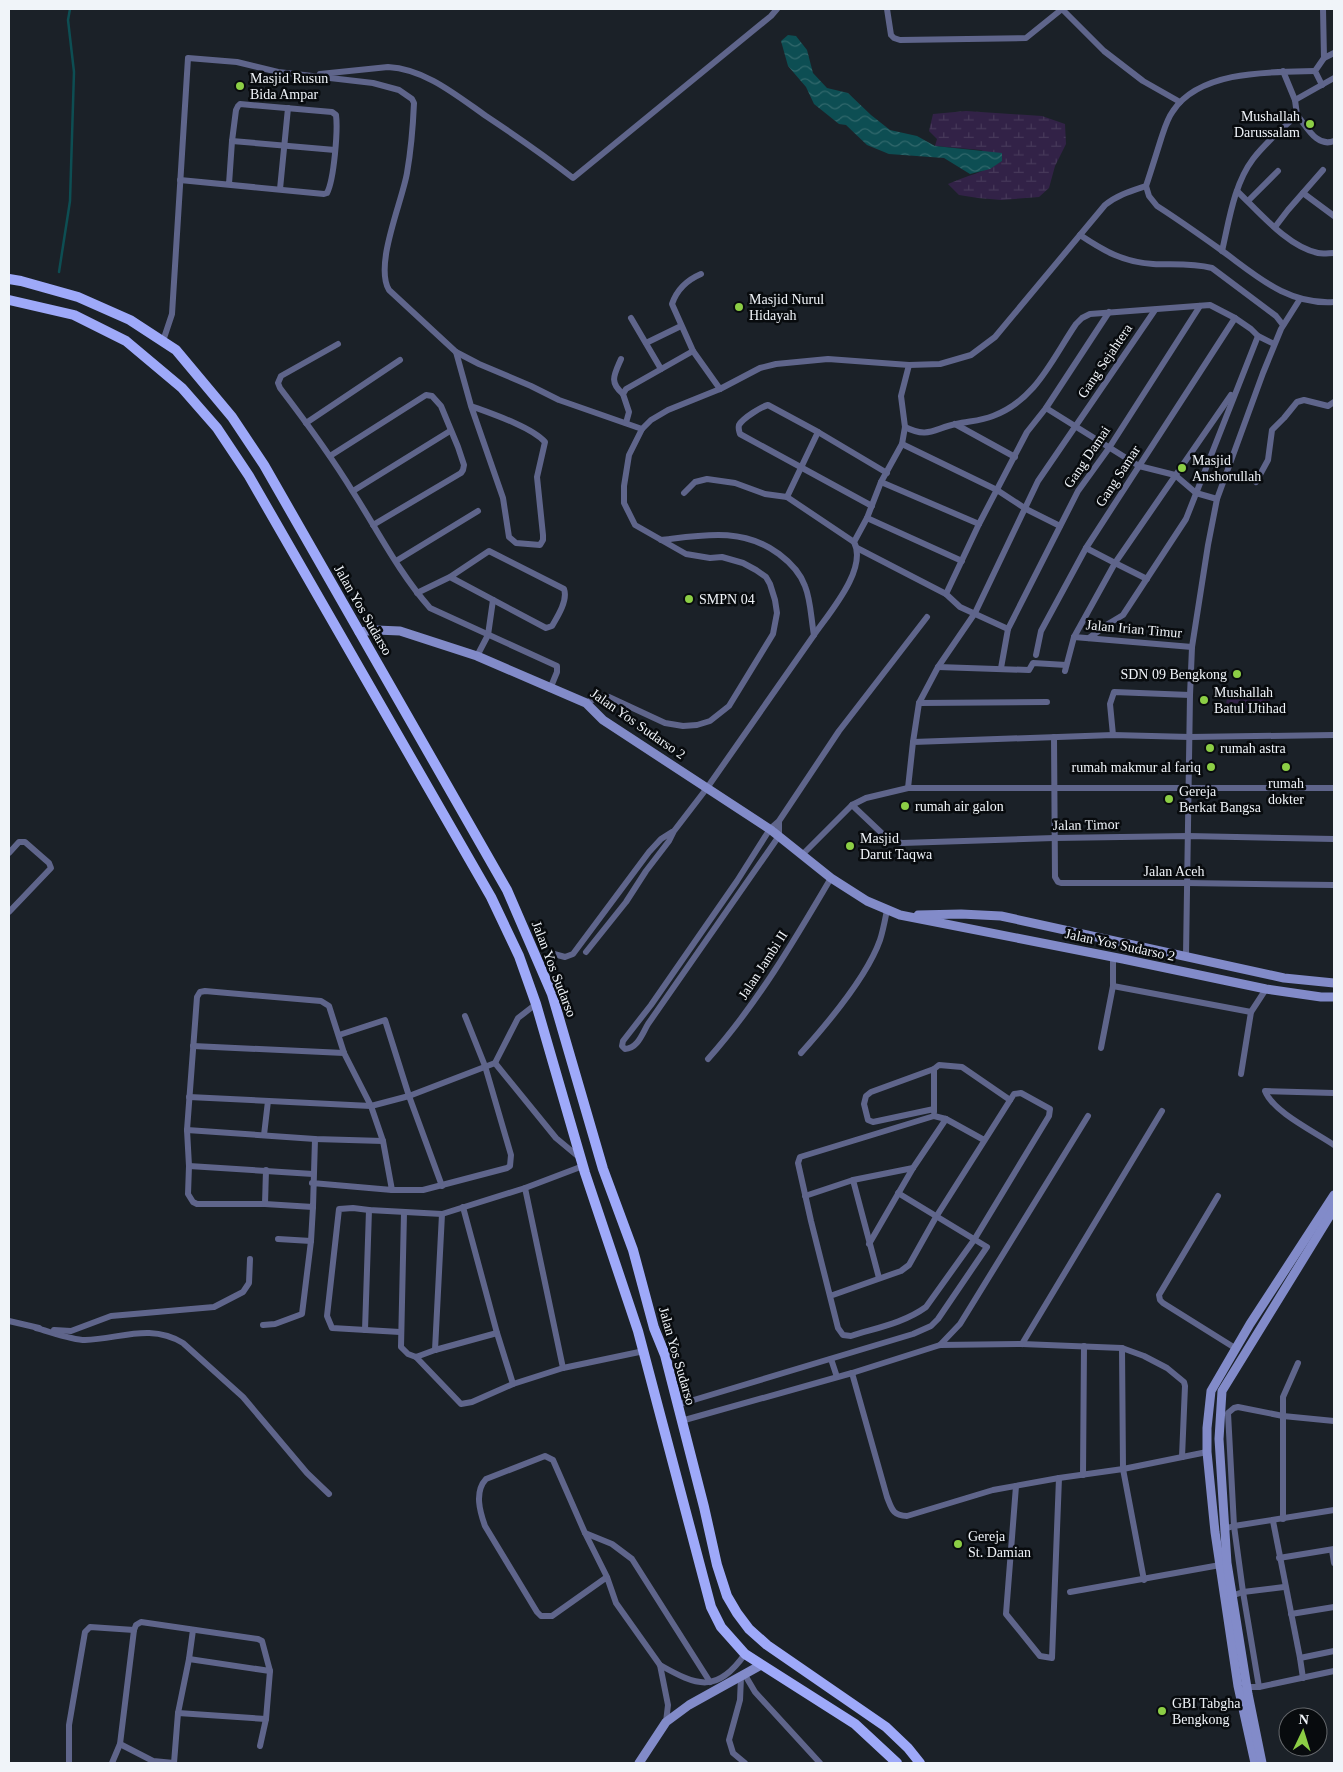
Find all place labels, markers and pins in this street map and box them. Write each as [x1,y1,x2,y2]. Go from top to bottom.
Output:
place label: Masjid Rusun Bida Ampar [250,71,328,102]
marker: Masjid Rusun Bida Ampar [234,80,246,92]
place label: Mushallah Darussalam [1234,109,1300,140]
marker: Mushallah Darussalam [1304,118,1316,130]
place label: Masjid Nurul Hidayah [749,292,824,323]
marker: Masjid Nurul Hidayah [733,301,745,313]
place label: Masjid Anshorullah [1192,453,1261,484]
marker: Masjid Anshorullah [1176,462,1188,474]
place label: SMPN 04 [699,592,755,607]
marker: SMPN 04 [683,593,695,605]
place label: SDN 09 Bengkong [1120,667,1227,682]
marker: SDN 09 Bengkong [1231,668,1243,680]
place label: Mushallah Batul IJtihad [1214,685,1286,716]
marker: Mushallah Batul IJtihad [1198,694,1210,706]
place label: rumah astra [1220,741,1286,756]
marker: rumah astra [1204,742,1216,754]
place label: rumah makmur al fariq [1072,760,1201,775]
marker: rumah makmur al fariq [1205,761,1217,773]
marker: rumah dokter [1280,761,1292,773]
place label: rumah dokter [1268,776,1304,807]
place label: Gereja Berkat Bangsa [1179,784,1262,815]
marker: Gereja Berkat Bangsa [1163,793,1175,805]
place label: rumah air galon [915,799,1004,814]
marker: rumah air galon [899,800,911,812]
place label: Masjid Darut Taqwa [860,831,933,862]
marker: Masjid Darut Taqwa [844,840,856,852]
place label: Gereja St. Damian [968,1529,1031,1560]
marker: Gereja St. Damian [952,1538,964,1550]
place label: GBI Tabgha Bengkong [1172,1696,1241,1727]
marker: GBI Tabgha Bengkong [1156,1705,1168,1717]

